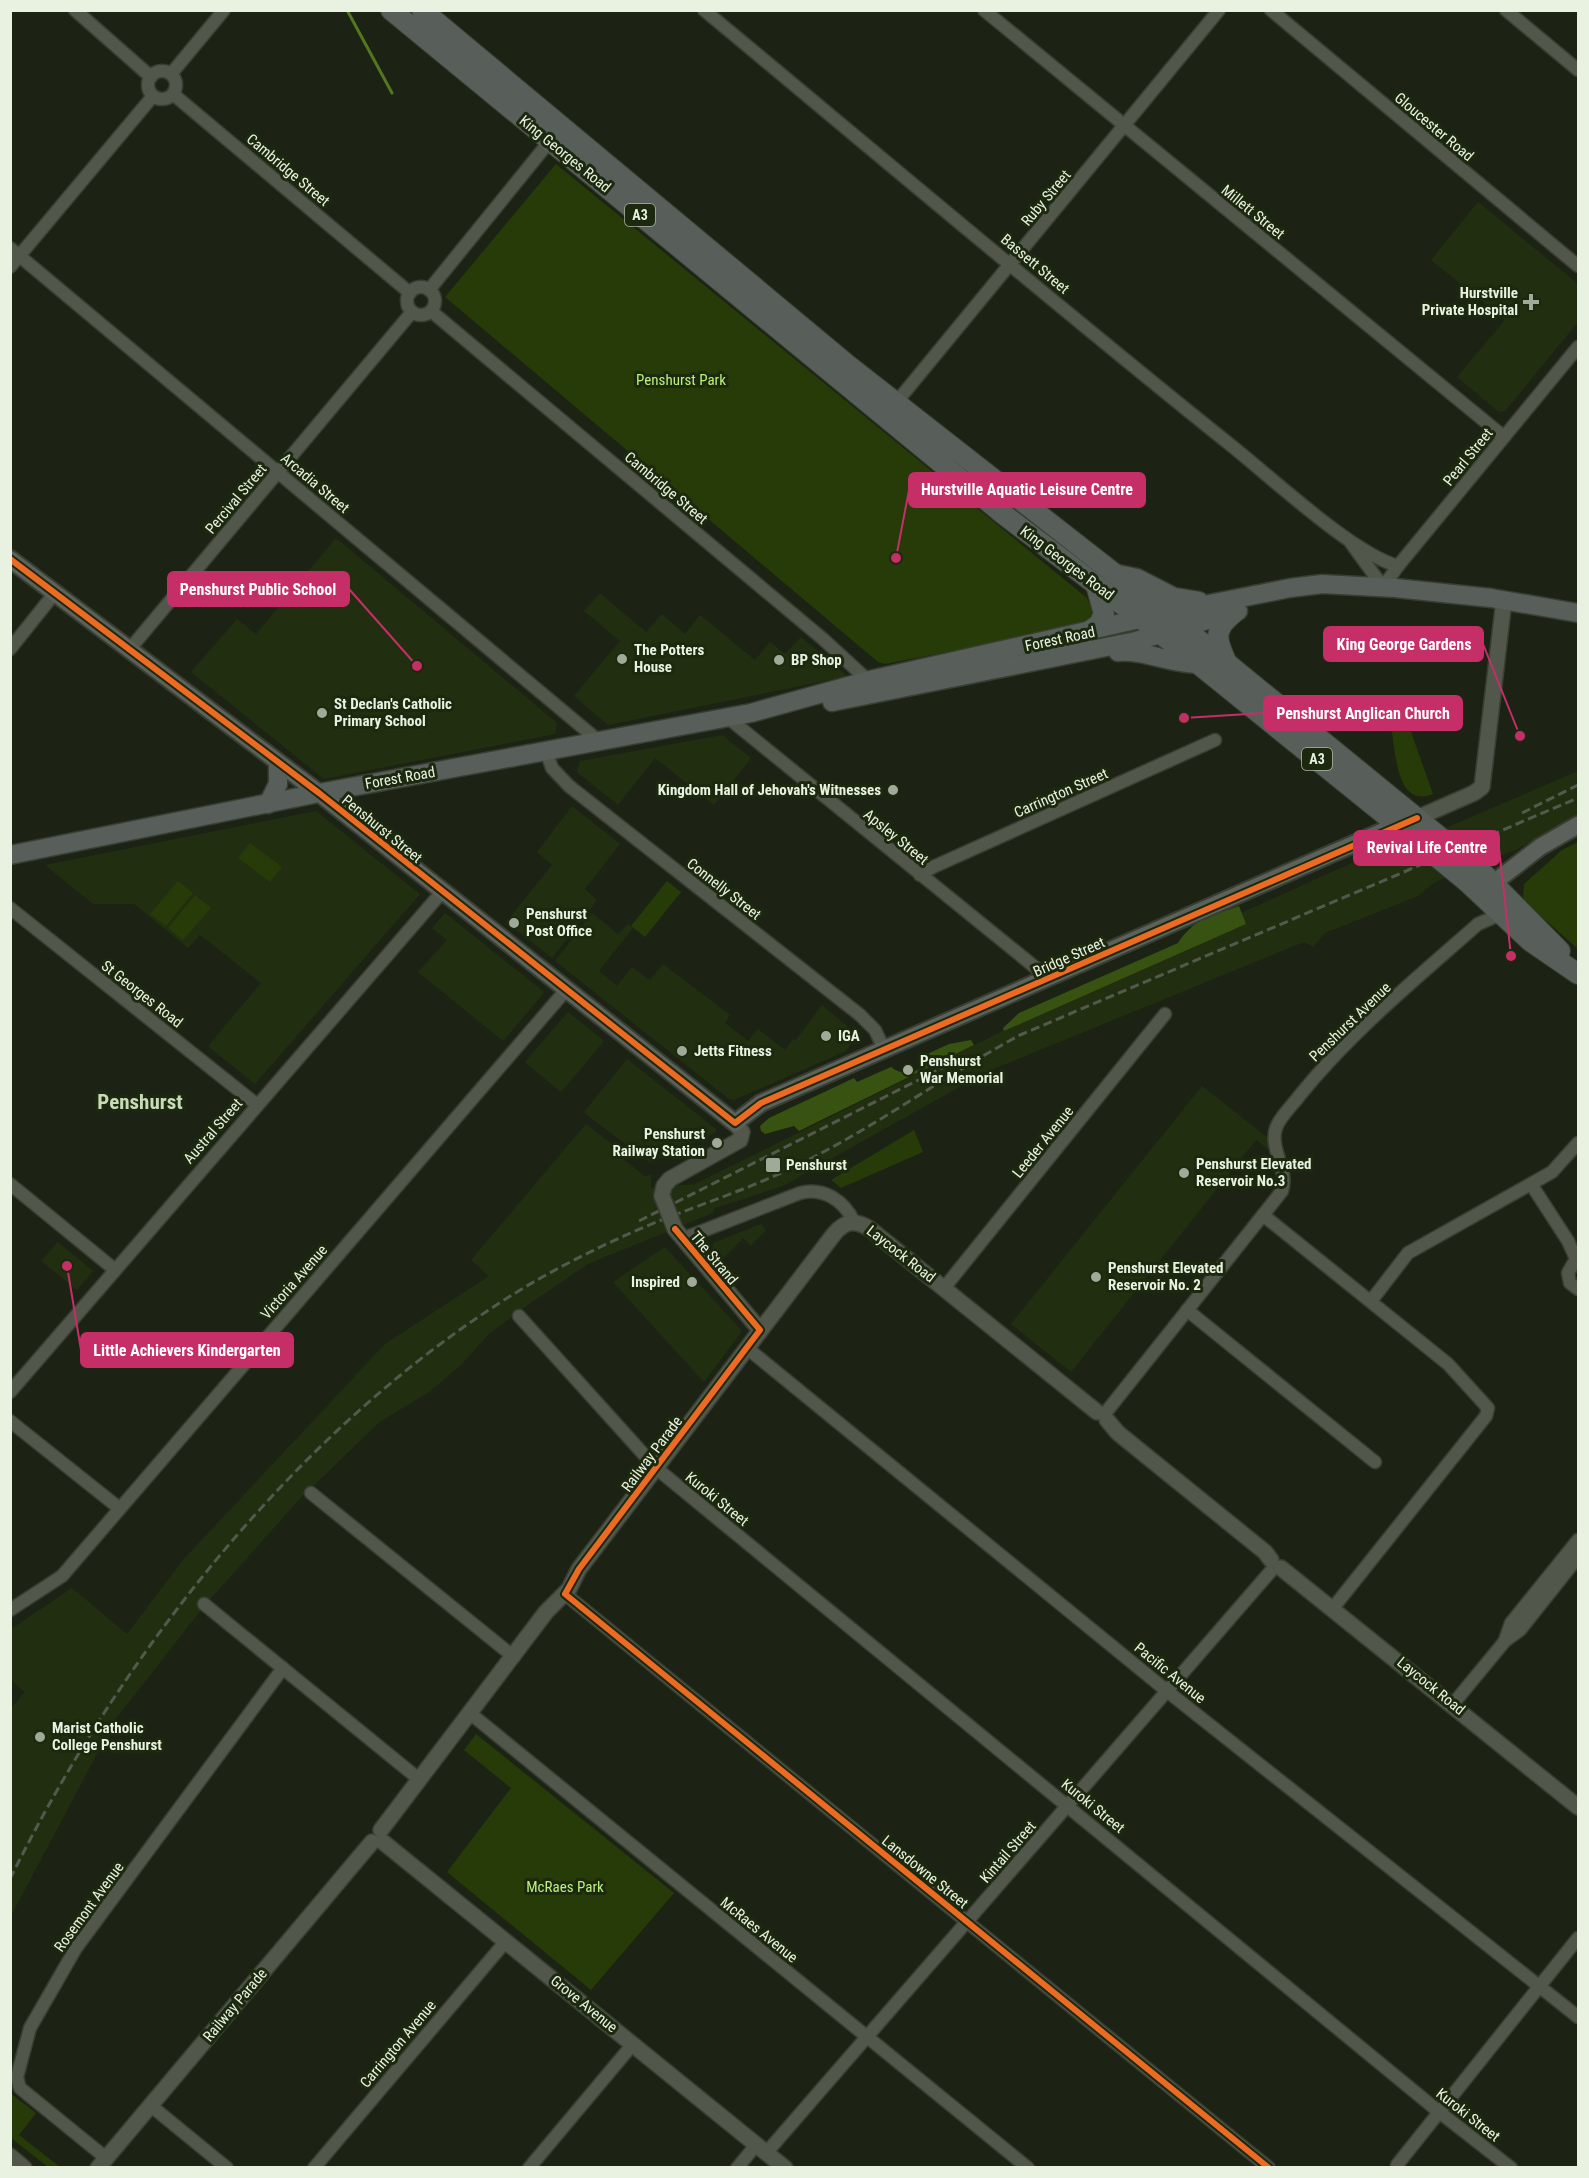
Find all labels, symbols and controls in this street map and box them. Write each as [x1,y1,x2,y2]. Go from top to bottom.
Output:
street label: Gloucester Road [1391,89,1477,165]
street label: King Georges Road [516,112,614,196]
street label: Cambridge Street [243,130,333,210]
street label: Ruby Street [1017,166,1075,230]
street label: Millett Street [1218,181,1288,243]
road number: A3 [625,204,655,226]
street label: Bassett Street [997,230,1073,298]
place label: Hurstville Private Hospital [1422,284,1518,319]
marker: Hurstville Private Hospital [1522,293,1540,311]
park label: Penshurst Park [636,371,726,389]
street label: Pearl Street [1439,425,1497,489]
street label: Cambridge Street [621,448,711,528]
street label: Arcadia Street [277,449,353,517]
street label: Percival Street [202,460,270,538]
callout: Hurstville Aquatic Leisure Centre [909,473,1145,507]
text: Hurstville Aquatic Leisure Centre [921,480,1133,499]
street label: King Georges Road [1017,522,1117,604]
callout: Penshurst Public School [168,572,349,606]
text: Penshurst Public School [180,580,336,599]
street label: Forest Road [1023,623,1097,655]
callout: King George Gardens [1324,627,1483,661]
text: King George Gardens [1337,635,1471,654]
place label: The Potters House [634,641,704,676]
place label: BP Shop [791,651,842,669]
marker: The Potters House [615,652,629,666]
marker: BP Shop [772,653,786,667]
place label: St Declan's Catholic Primary School [334,695,452,730]
callout: Penshurst Anglican Church [1264,696,1462,730]
text: Penshurst Anglican Church [1276,704,1450,723]
marker: St Declan's Catholic Primary School [315,706,329,720]
road number: A3 [1302,748,1332,770]
street label: Forest Road [364,763,436,793]
street label: Carrington Street [1011,764,1111,822]
place label: Kingdom Hall of Jehovah's Witnesses [658,781,881,799]
marker: Kingdom Hall of Jehovah's Witnesses [886,783,900,797]
street label: Penshurst Street [338,791,426,867]
street label: Apsley Street [860,805,932,869]
callout: Revival Life Centre [1354,831,1499,865]
text: Revival Life Centre [1367,838,1488,857]
street label: Connelly Street [683,854,765,924]
place label: Penshurst Post Office [526,905,592,940]
marker: Penshurst Post Office [507,916,521,930]
street label: Bridge Street [1030,933,1108,981]
street label: St Georges Road [98,957,186,1031]
street label: Penshurst Avenue [1306,979,1394,1065]
place label: IGA [838,1027,860,1045]
marker: IGA [819,1029,833,1043]
place label: Jetts Fitness [694,1042,772,1060]
marker: Jetts Fitness [675,1044,689,1058]
place label: Penshurst War Memorial [920,1052,1003,1087]
marker: Penshurst War Memorial [901,1063,915,1077]
district label: Penshurst [97,1090,183,1114]
street label: Austral Street [180,1095,246,1167]
street label: Leeder Avenue [1009,1103,1077,1181]
place label: Penshurst Railway Station [612,1125,705,1160]
marker: Penshurst Railway Station [710,1136,724,1150]
place label: Penshurst Elevated Reservoir No.3 [1196,1155,1312,1190]
marker: Penshurst [764,1156,782,1174]
place label: Penshurst [786,1156,847,1174]
marker: Penshurst Elevated Reservoir No.3 [1177,1166,1191,1180]
street label: Laycock Road [863,1222,939,1286]
street label: The Strand [687,1228,741,1288]
street label: Victoria Avenue [257,1241,331,1323]
place label: Penshurst Elevated Reservoir No. 2 [1108,1259,1224,1294]
marker: Penshurst Elevated Reservoir No. 2 [1089,1270,1103,1284]
place label: Inspired [631,1273,680,1291]
marker: Inspired [685,1275,699,1289]
callout: Little Achievers Kindergarten [81,1333,293,1367]
text: Little Achievers Kindergarten [93,1341,281,1360]
street label: Railway Parade [618,1413,686,1495]
street label: Kuroki Street [682,1468,752,1530]
street label: Pacific Avenue [1131,1639,1209,1707]
street label: Laycock Road [1393,1653,1469,1719]
place label: Marist Catholic College Penshurst [52,1719,162,1754]
marker: Marist Catholic College Penshurst [33,1730,47,1744]
street label: Kuroki Street [1058,1775,1128,1837]
street label: Kintail Street [976,1817,1040,1887]
street label: Lansdowne Street [878,1832,972,1912]
street label: Rosemont Avenue [50,1859,128,1955]
park label: McRaes Park [526,1878,604,1896]
street label: McRaes Avenue [717,1893,801,1967]
street label: Railway Parade [199,1965,271,2045]
street label: Grove Avenue [547,1972,621,2036]
street label: Carrington Avenue [356,1997,440,2091]
street label: Kuroki Street [1433,2085,1503,2145]

